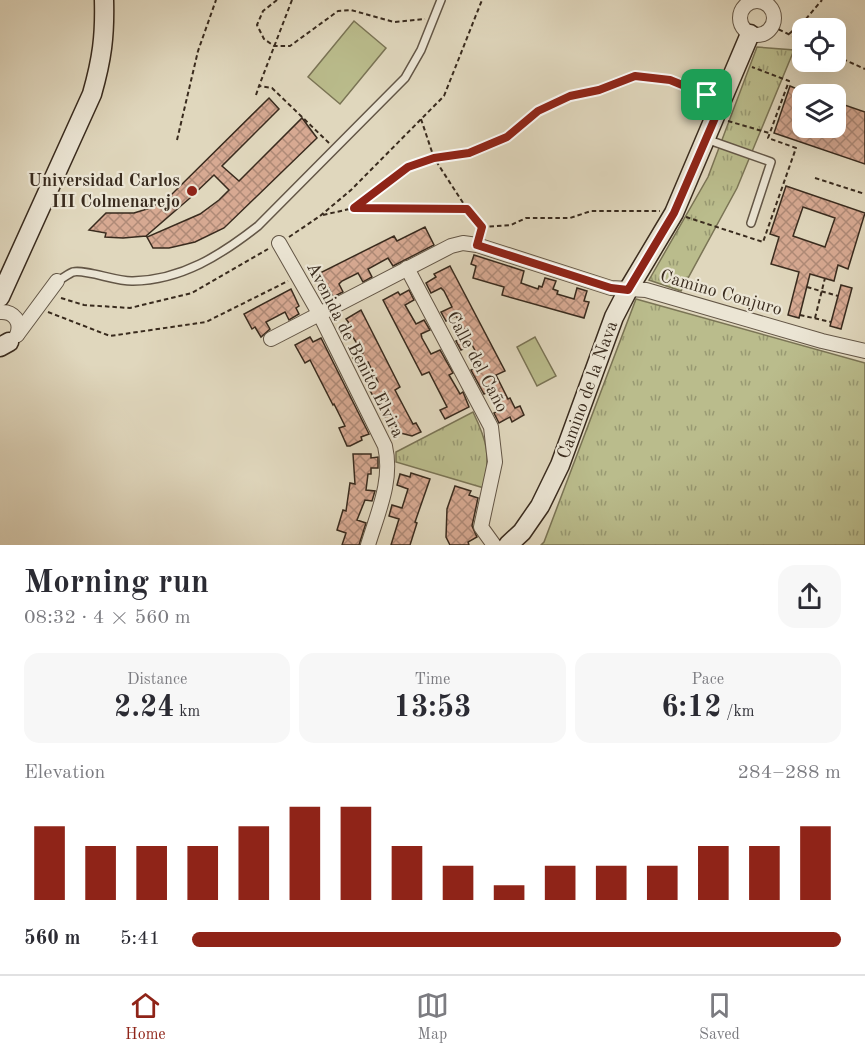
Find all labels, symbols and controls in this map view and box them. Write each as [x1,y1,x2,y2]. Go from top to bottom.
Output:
map controls [792,18,846,138]
button: locate [792,18,846,72]
pin [681,69,732,120]
icon: arrive [690,78,723,111]
button: layers [792,84,846,138]
place label: Universidad Carlos III Colmenarejo [28,172,180,211]
marker: Universidad Carlos III Colmenarejo [185,184,199,198]
street label: Avenida de Benito Elvira [303,260,407,440]
street label: Camino Conjuro [658,267,784,319]
street label: Calle del Caño [443,309,511,415]
street label: Camino de la Nava [555,319,621,461]
button: share [778,565,841,628]
text: Morning run [24,567,209,600]
text: 08:32 · 4 × 560 m [24,608,191,628]
text: Distance [127,672,187,688]
text: Time [415,672,450,688]
text: Pace [692,672,724,688]
text: 2.24 [114,693,175,723]
text: 13:53 [393,693,471,723]
text: 6:12 [661,693,722,723]
text: km [175,704,200,720]
text: /km [722,704,754,720]
text: Elevation [24,763,105,783]
text: 284–288 m [738,763,841,783]
text: 560 m [24,929,80,949]
text: 5:41 [120,929,160,949]
tab: Home [125,989,166,1045]
tab: Map [416,989,449,1045]
tab: Saved [699,989,740,1045]

